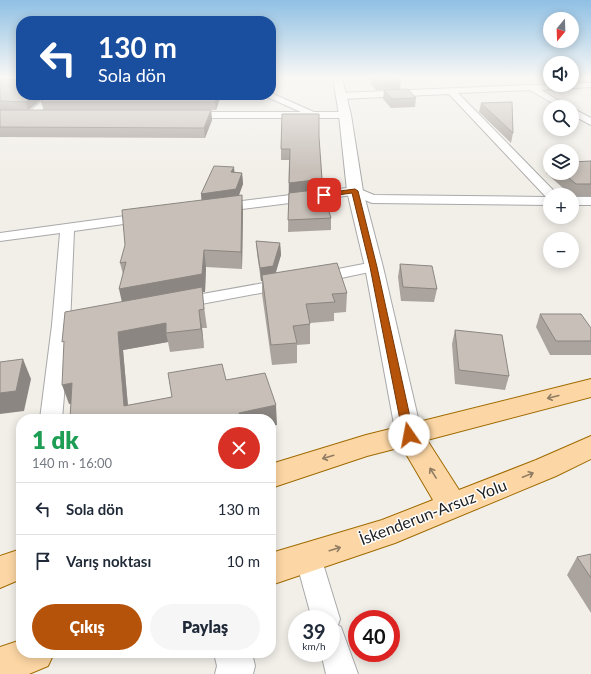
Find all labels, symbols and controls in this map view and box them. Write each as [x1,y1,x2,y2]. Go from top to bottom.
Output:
north arrow [543,12,579,48]
map controls [543,12,579,268]
text: 130 m [98,30,177,64]
icon: left [32,32,84,84]
button: sound [543,56,579,92]
text: Sola dön [98,64,166,86]
button: search [543,100,579,136]
button: layers [543,144,579,180]
pin [307,178,341,212]
icon: arrive [313,184,335,206]
button: + [543,188,579,224]
button: − [543,232,579,268]
one-way arrow [547,394,560,402]
position arrow [388,414,430,456]
text: 1 dk [32,425,79,454]
button: close [218,427,260,469]
one-way arrow [322,454,335,461]
text: 140 m · 16:00 [32,455,112,471]
one-way arrow [428,467,436,479]
one-way arrow [521,471,533,479]
street label: İskenderun-Arsuz Yolu [356,475,509,548]
icon: left [32,498,54,520]
text: Sola dön [66,500,123,518]
text: 130 m [218,500,260,518]
one-way arrow [329,544,341,552]
icon: arrive [32,550,54,572]
text: Varış noktası [66,552,151,570]
text: 10 m [226,552,260,570]
button: Çıkış [32,604,142,650]
button: Paylaş [150,604,260,650]
speed limit sign: 40 [348,610,400,662]
text: 39 [302,619,326,643]
text: km/h [302,640,326,652]

